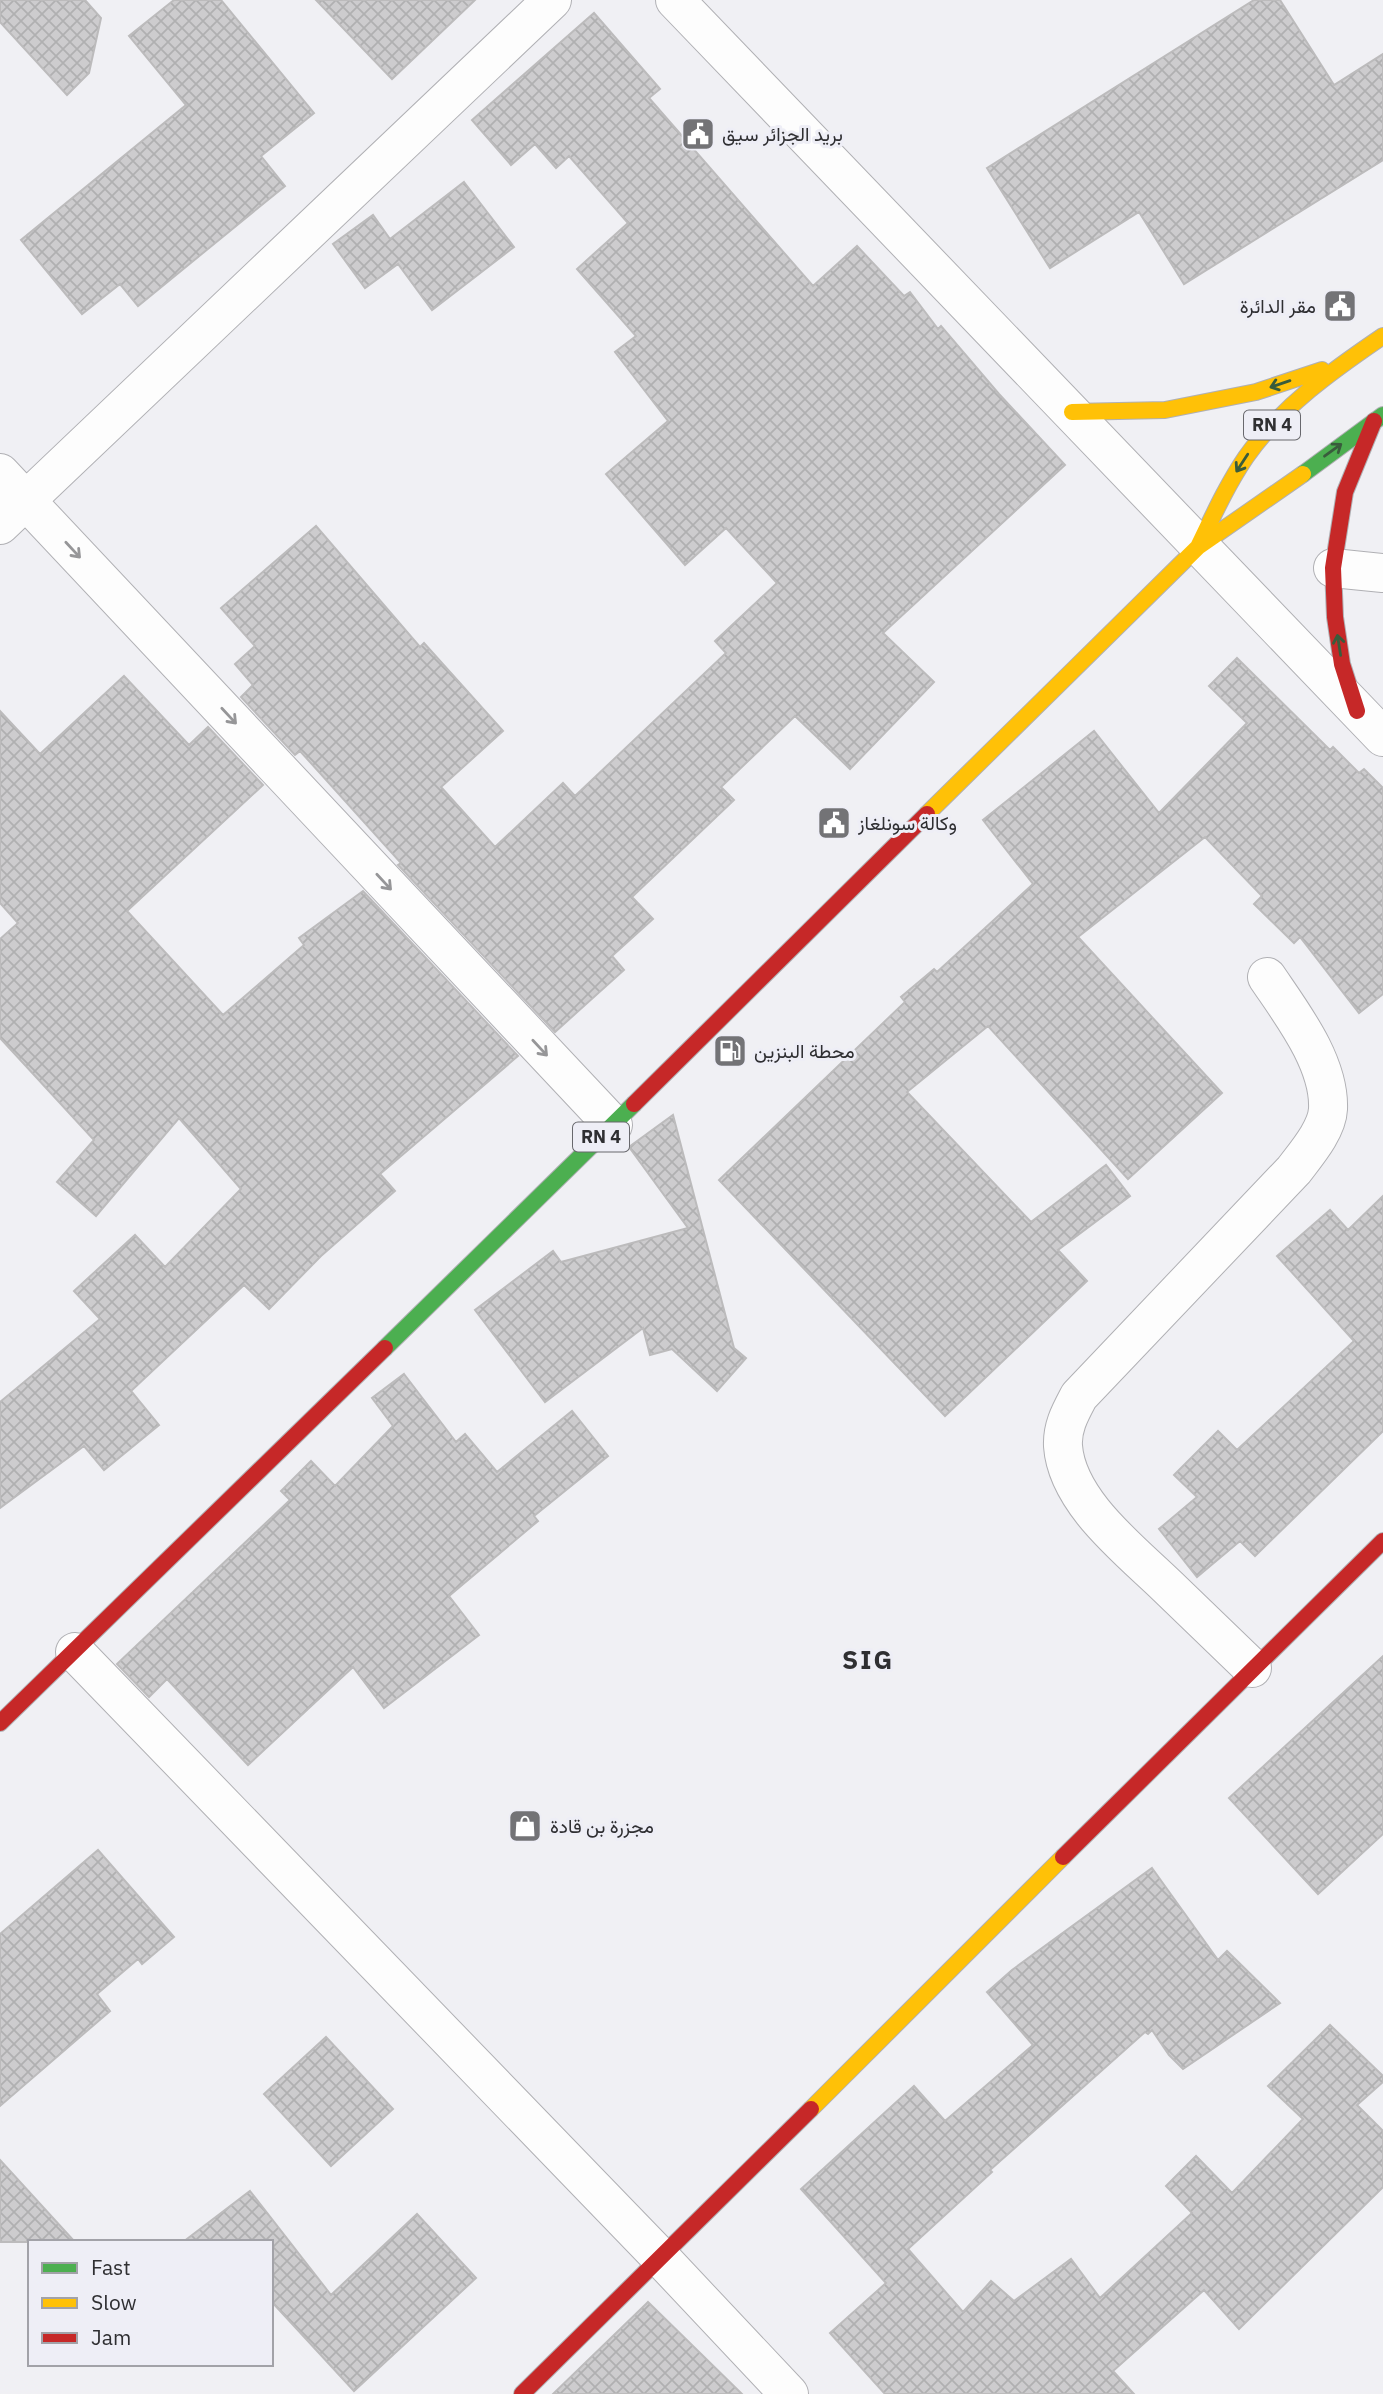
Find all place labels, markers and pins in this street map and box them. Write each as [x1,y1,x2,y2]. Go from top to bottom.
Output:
public building icon: بريد الجزائر سيق [679,115,717,153]
place label: بريد الجزائر سيق [722,122,843,146]
public building icon: مقر الدائرة [1321,287,1359,325]
place label: مقر الدائرة [1240,294,1316,318]
public building icon: وكالة سونلغاز [815,804,853,842]
place label: وكالة سونلغاز [857,811,957,835]
fuel station icon: محطة البنزين [711,1032,749,1070]
place label: محطة البنزين [754,1039,855,1063]
shop icon: مجزرة بن قادة [506,1807,544,1845]
place label: مجزرة بن قادة [550,1814,654,1838]

